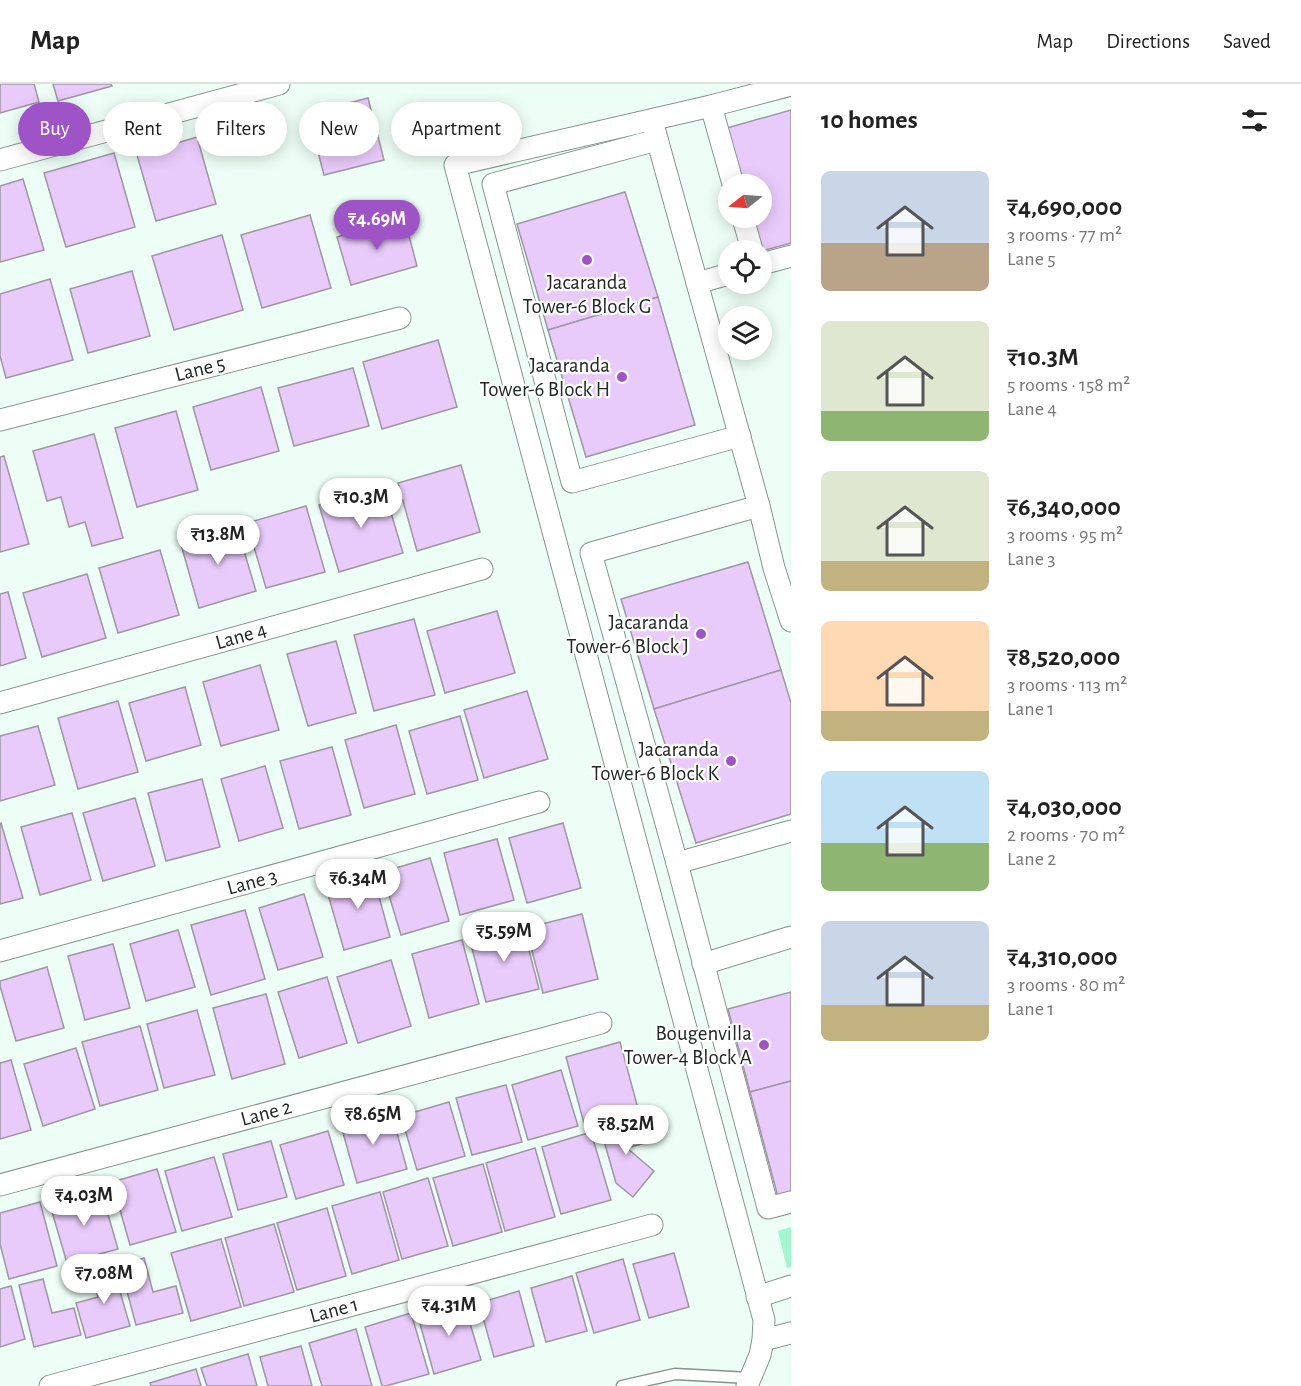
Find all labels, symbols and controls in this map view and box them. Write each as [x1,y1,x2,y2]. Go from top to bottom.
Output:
text: Map [30,27,80,55]
text: Map [1037,31,1073,52]
text: Directions [1106,31,1190,52]
text: Saved [1223,31,1271,52]
chip: Buy [18,102,91,156]
chip: Rent [103,102,183,156]
chip: Filters [195,102,287,156]
chip: New [299,102,379,156]
chip: Apartment [391,102,522,156]
icon: filters [1238,104,1271,137]
text: 10 homes [821,107,918,133]
north arrow [718,174,772,228]
map controls [718,174,772,360]
text: ₹4,690,000 [1007,194,1122,220]
icon: home [869,195,941,267]
pin: ₹4.69M [328,200,426,251]
text: ₹4.69M [348,209,406,229]
text: 3 rooms · 77 m² [1007,225,1122,245]
button: locate [718,240,772,294]
text: Lane 5 [1007,249,1056,269]
marker: Jacaranda Tower-6 Block G [580,253,594,267]
place label: Jacaranda Tower-6 Block G [523,272,651,317]
button: layers [718,306,772,360]
text: ₹10.3M [1007,344,1079,370]
icon: home [869,345,941,417]
street label: Lane 5 [173,353,227,385]
place label: Jacaranda Tower-6 Block H [479,355,610,400]
marker: Jacaranda Tower-6 Block H [615,370,629,384]
text: 5 rooms · 158 m² [1007,375,1130,395]
text: Lane 4 [1007,399,1057,419]
pin: ₹10.3M [312,478,410,529]
text: ₹10.3M [333,487,389,507]
text: ₹6,340,000 [1007,494,1121,520]
icon: home [869,495,941,567]
pin: ₹13.8M [169,515,267,566]
text: ₹13.8M [191,524,245,544]
text: 3 rooms · 95 m² [1007,525,1123,545]
text: Lane 3 [1007,549,1055,569]
place label: Jacaranda Tower-6 Block J [566,612,689,657]
street label: Lane 4 [213,619,269,653]
marker: Jacaranda Tower-6 Block J [694,627,708,641]
text: ₹8,520,000 [1007,644,1120,670]
icon: home [869,645,941,717]
text: 3 rooms · 113 m² [1007,675,1127,695]
text: Lane 1 [1007,699,1054,719]
place label: Jacaranda Tower-6 Block K [591,739,720,784]
marker: Jacaranda Tower-6 Block K [724,754,738,768]
text: ₹4,030,000 [1007,794,1122,820]
icon: home [869,795,941,867]
text: 2 rooms · 70 m² [1007,825,1125,845]
text: Lane 2 [1007,849,1056,869]
pin: ₹6.34M [309,859,407,910]
street label: Lane 3 [225,865,279,899]
text: ₹6.34M [329,868,387,888]
pin: ₹5.59M [455,912,553,963]
text: ₹5.59M [476,921,532,941]
text: ₹4,310,000 [1007,944,1118,970]
icon: home [869,945,941,1017]
text: 3 rooms · 80 m² [1007,975,1125,995]
text: Lane 1 [1007,999,1054,1019]
place label: Bougenvilla Tower-4 Block A [623,1023,752,1068]
marker: Bougenvilla Tower-4 Block A [757,1038,771,1052]
pin: ₹8.65M [324,1095,422,1146]
street label: Lane 2 [238,1096,294,1130]
text: ₹8.65M [344,1104,402,1124]
pin: ₹8.52M [577,1105,675,1156]
text: ₹8.52M [598,1114,654,1134]
pin: ₹4.03M [35,1176,133,1227]
text: ₹4.03M [55,1185,113,1205]
pin: ₹7.08M [55,1254,153,1305]
text: ₹7.08M [75,1263,133,1283]
pin: ₹4.31M [400,1286,498,1337]
street label: Lane 1 [307,1293,361,1327]
text: ₹4.31M [422,1295,476,1315]

